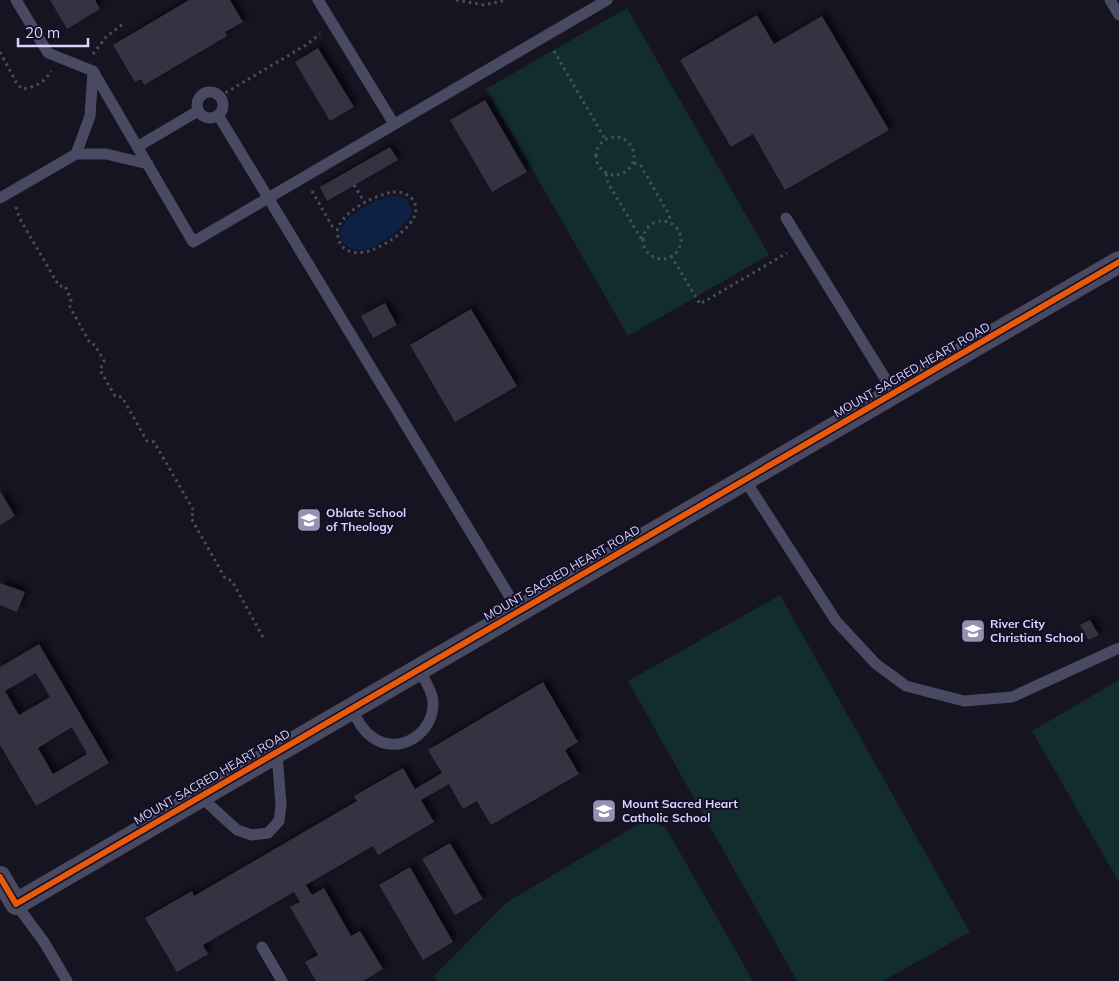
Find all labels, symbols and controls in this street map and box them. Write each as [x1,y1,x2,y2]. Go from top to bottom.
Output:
scale bar [18,15,88,47]
text: 20 m [25,23,60,42]
street label: MOUNT SACRED HEART ROAD [831,319,993,421]
place label: Oblate School of Theology [326,505,406,534]
school or university icon: Oblate School of Theology [296,507,322,533]
street label: MOUNT SACRED HEART ROAD [481,522,643,624]
place label: River City Christian School [990,616,1083,645]
school or university icon: River City Christian School [960,618,986,644]
street label: MOUNT SACRED HEART ROAD [131,726,293,828]
place label: Mount Sacred Heart Catholic School [622,796,738,825]
school or university icon: Mount Sacred Heart Catholic School [591,798,617,824]

